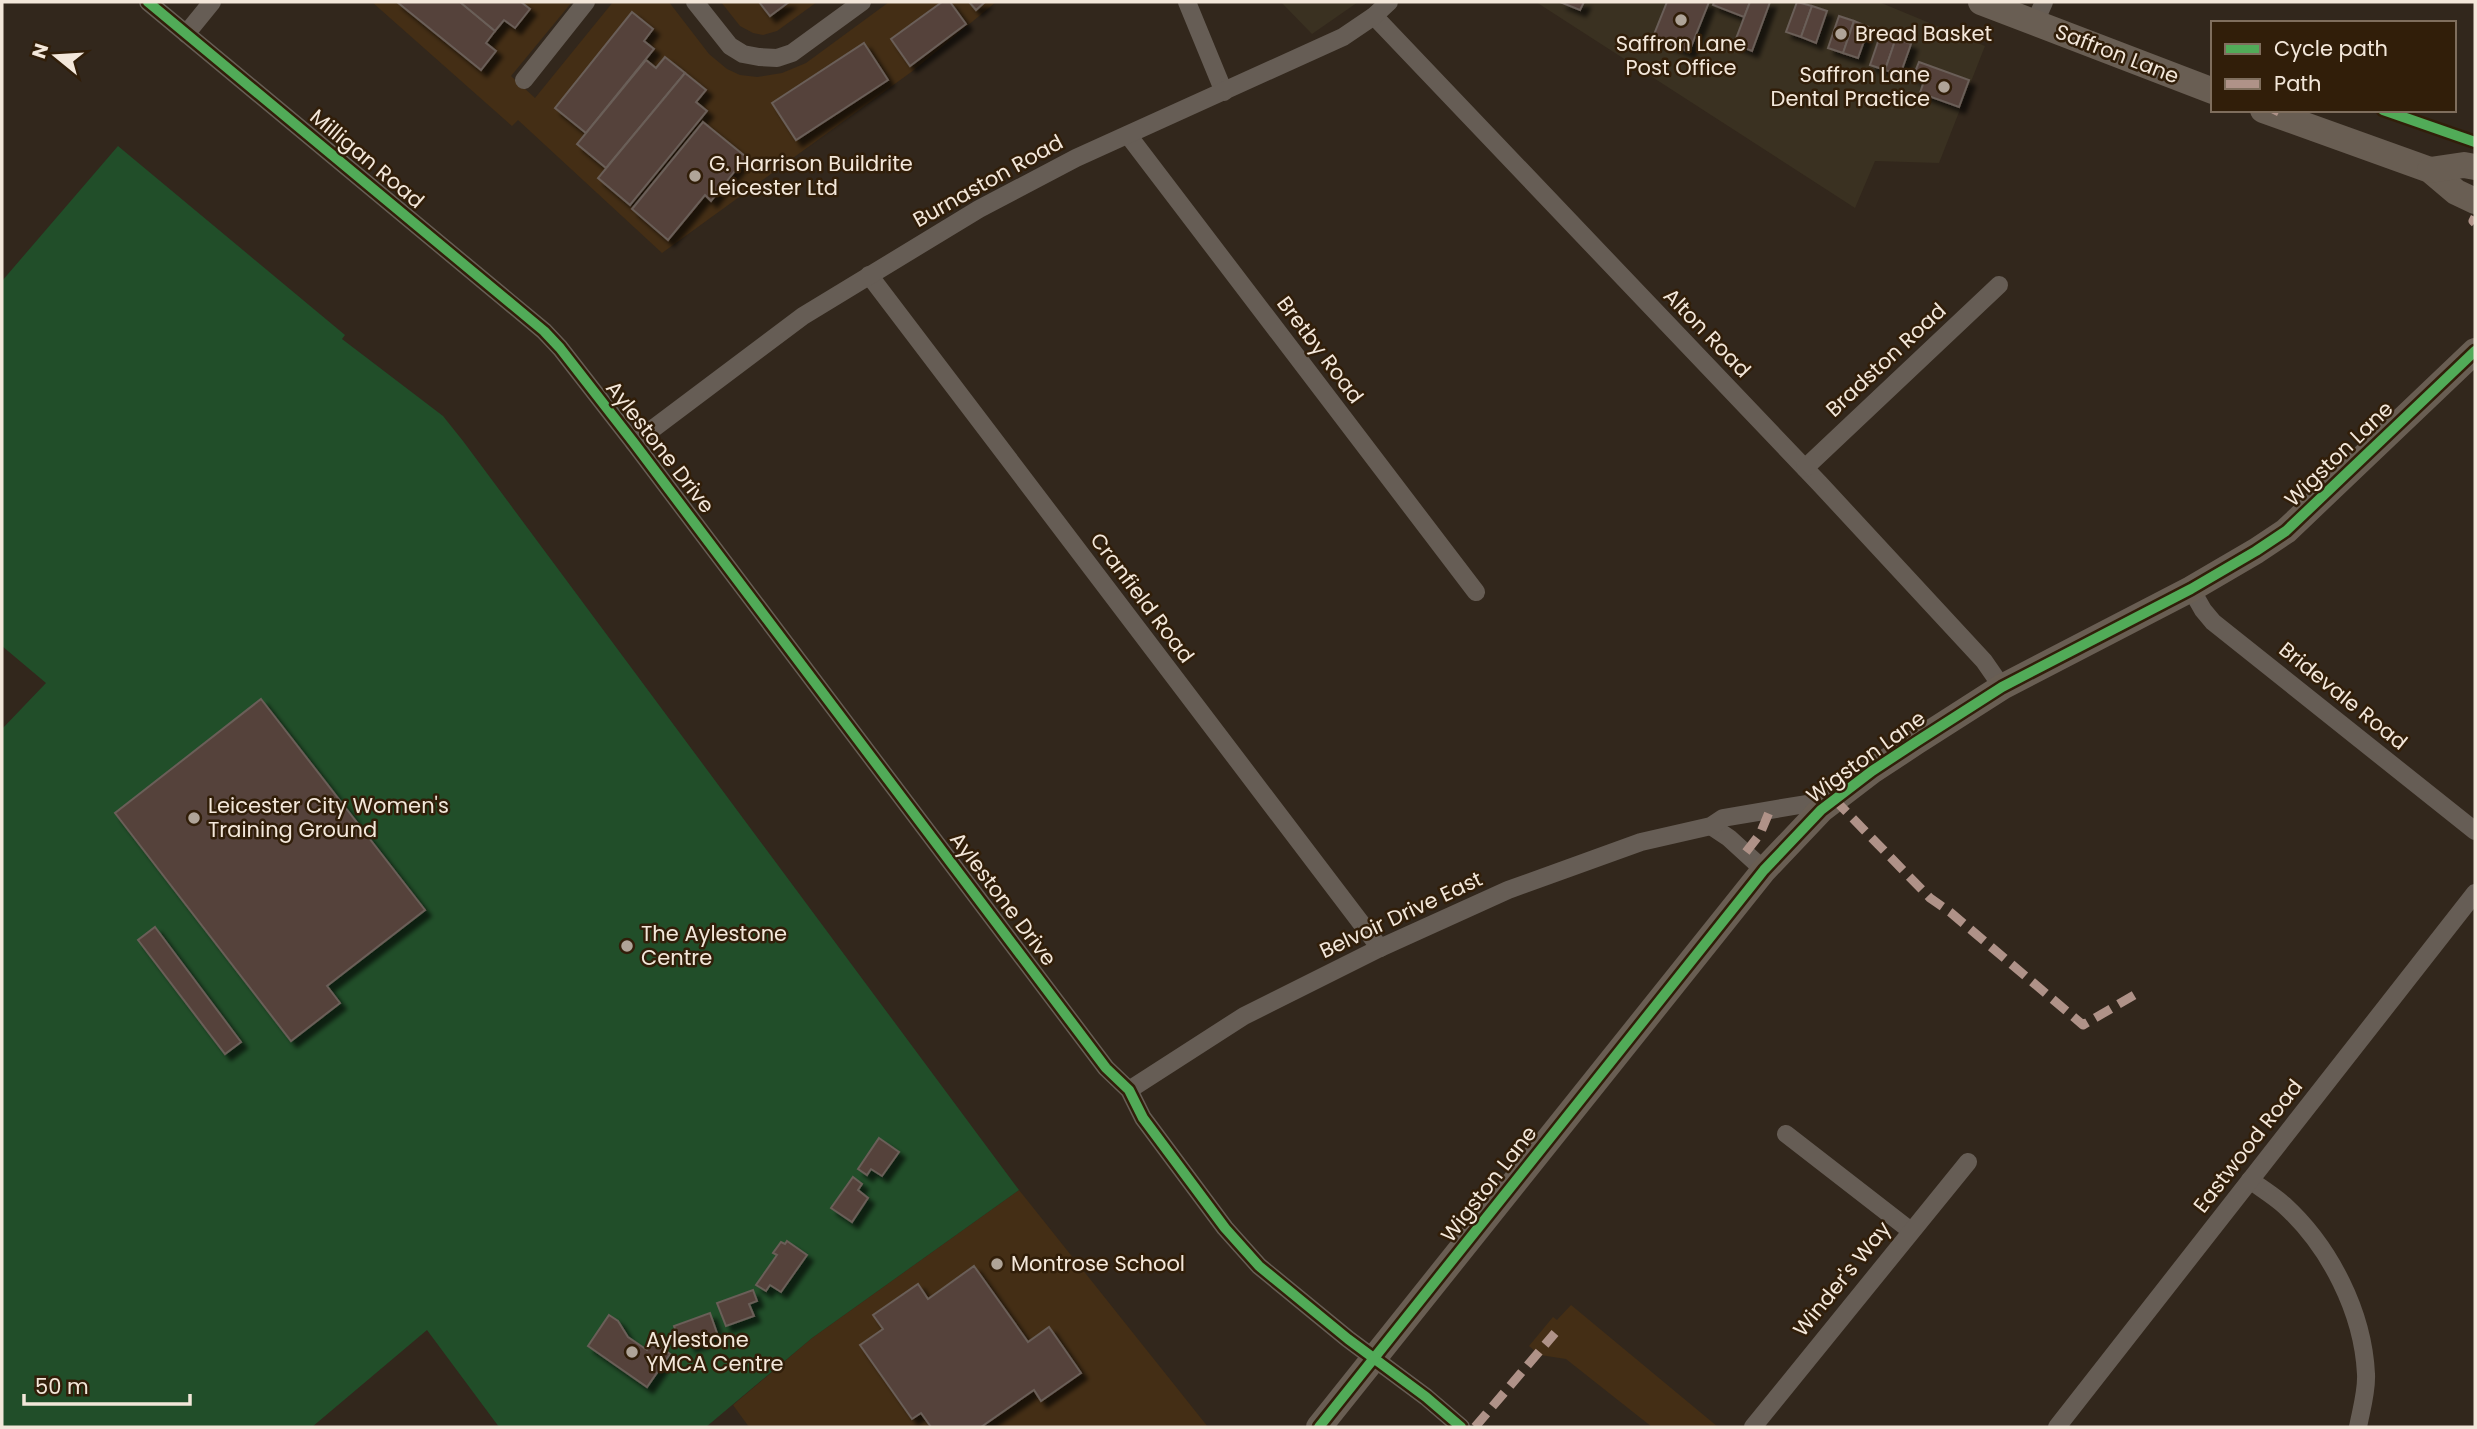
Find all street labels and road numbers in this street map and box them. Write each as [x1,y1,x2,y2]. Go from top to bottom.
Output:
street label: Saffron Lane [2051,17,2183,90]
street label: Milligan Road [304,102,431,215]
street label: Burnaston Road [907,127,1068,234]
street label: Alton Road [1657,282,1757,384]
street label: Bretby Road [1270,290,1370,409]
street label: Bradston Road [1819,296,1952,423]
street label: Aylestone Drive [599,374,721,519]
street label: Wigston Lane [2278,394,2399,513]
street label: Cranfield Road [1084,527,1201,669]
street label: Bridevale Road [2273,635,2414,756]
street label: Wigston Lane [1800,704,1931,810]
street label: Aylestone Drive [943,826,1063,972]
street label: Belvoir Drive East [1315,864,1487,965]
street label: Eastwood Road [2186,1073,2309,1218]
street label: Wigston Lane [1434,1119,1543,1248]
street label: Winder's Way [1786,1215,1897,1342]

